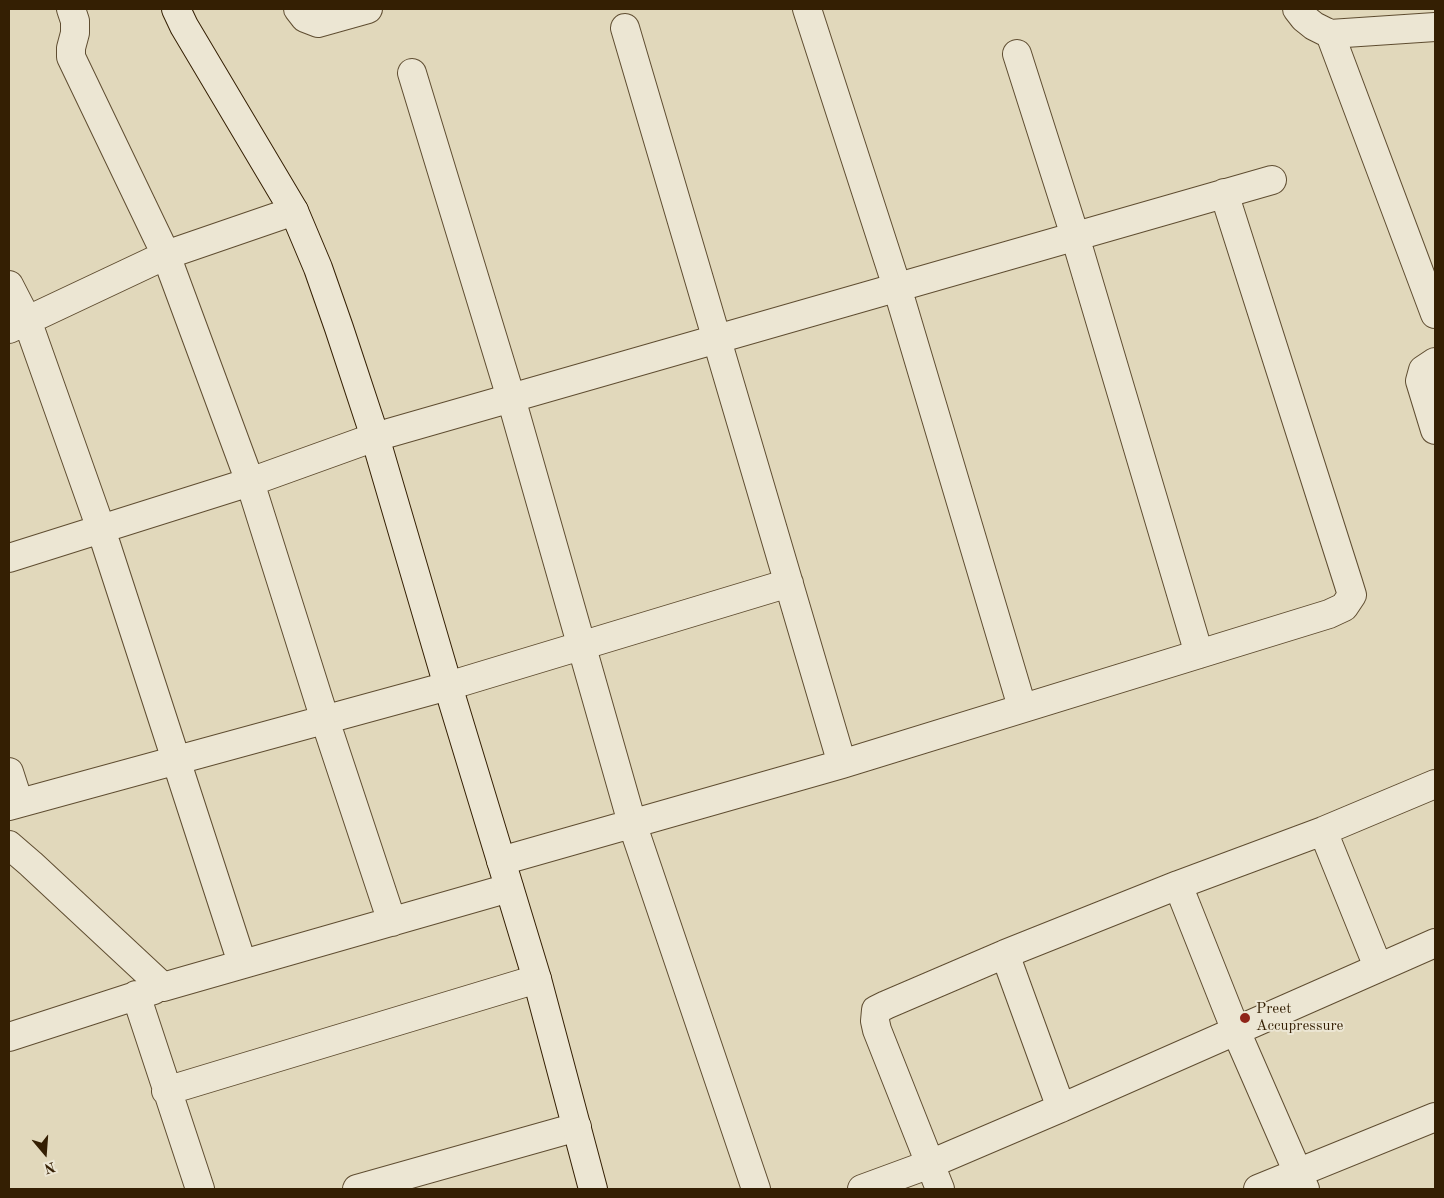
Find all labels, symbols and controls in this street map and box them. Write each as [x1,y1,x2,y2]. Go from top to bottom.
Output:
place label: Preet Accupressure [1256,1000,1343,1035]
marker: Preet Accupressure [1238,1011,1252,1025]
north arrow [20,1128,70,1178]
text: N [42,1159,57,1176]

